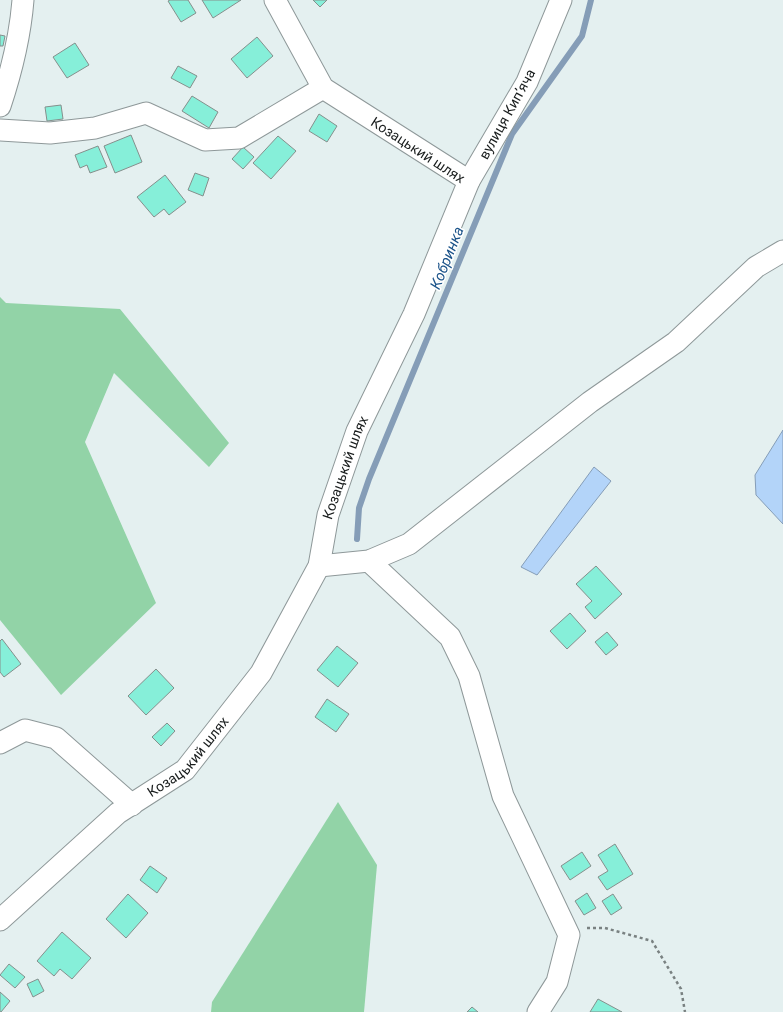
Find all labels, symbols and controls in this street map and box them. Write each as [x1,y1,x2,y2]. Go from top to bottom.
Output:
street label: вулиця Кипʼяча [476,66,538,162]
street label: Козацький шлях [368,114,468,186]
water label: Кобринка [426,224,468,292]
street label: Козацький шлях [319,413,371,521]
street label: Козацький шлях [144,713,232,800]

